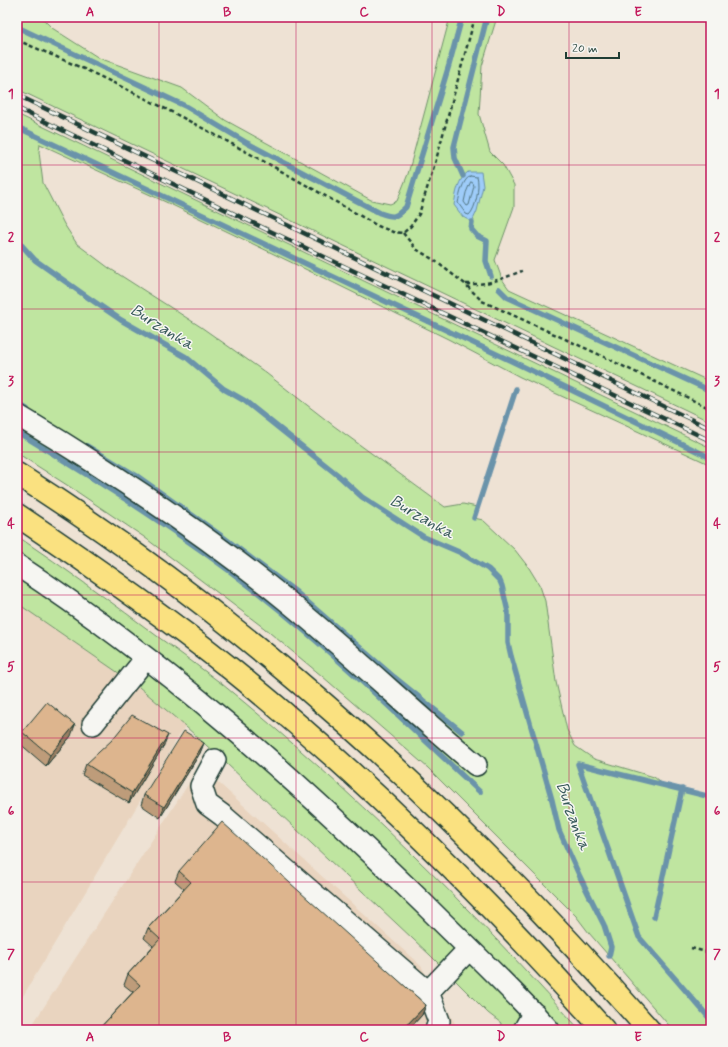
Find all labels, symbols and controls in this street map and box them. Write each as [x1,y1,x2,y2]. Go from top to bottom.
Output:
text: A [86,4,94,21]
text: B [223,4,232,21]
text: C [359,4,369,21]
text: D [497,4,506,21]
text: E [634,4,642,21]
scale bar [566,34,619,60]
text: 20 m [572,41,598,57]
text: 1 [8,86,14,103]
text: 1 [714,86,720,103]
text: 2 [8,229,15,246]
text: 2 [714,229,721,246]
water label: Burzanka [126,299,199,356]
text: 3 [8,373,14,390]
text: 3 [714,373,720,390]
water label: Burzanka [386,490,459,545]
text: 4 [7,516,15,533]
text: 4 [713,516,721,533]
text: 5 [7,659,15,676]
text: 5 [713,659,721,676]
water label: Burzanka [550,779,596,854]
text: 6 [8,803,15,820]
text: 6 [714,803,721,820]
text: 7 [7,946,15,963]
text: 7 [713,946,721,963]
text: A [86,1029,94,1046]
text: B [223,1029,232,1046]
text: C [359,1029,369,1046]
text: D [497,1029,506,1046]
text: E [634,1029,642,1046]

